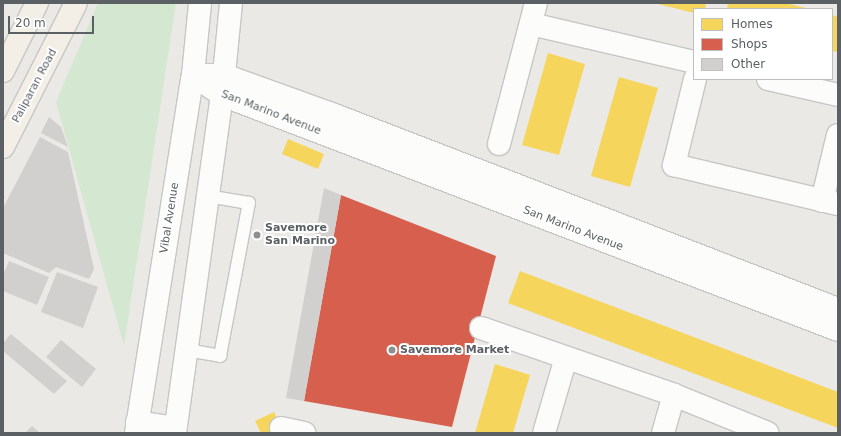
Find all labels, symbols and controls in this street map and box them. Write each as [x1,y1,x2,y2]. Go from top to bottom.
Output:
scale bar [10,8,96,34]
legend [693,8,833,80]
text: 20 m [15,16,46,30]
text: Homes [731,17,773,31]
text: Shops [731,37,767,51]
street label: Paliparan Road [10,47,60,125]
text: Other [731,57,765,71]
street label: San Marino Avenue [219,88,323,138]
street label: Vibal Avenue [158,182,182,254]
street label: San Marino Avenue [521,204,625,254]
place label: Savemore San Marino [265,222,335,248]
marker: Savemore San Marino [252,230,262,240]
place label: Savemore Market [400,343,509,357]
marker: Savemore Market [387,345,397,355]

